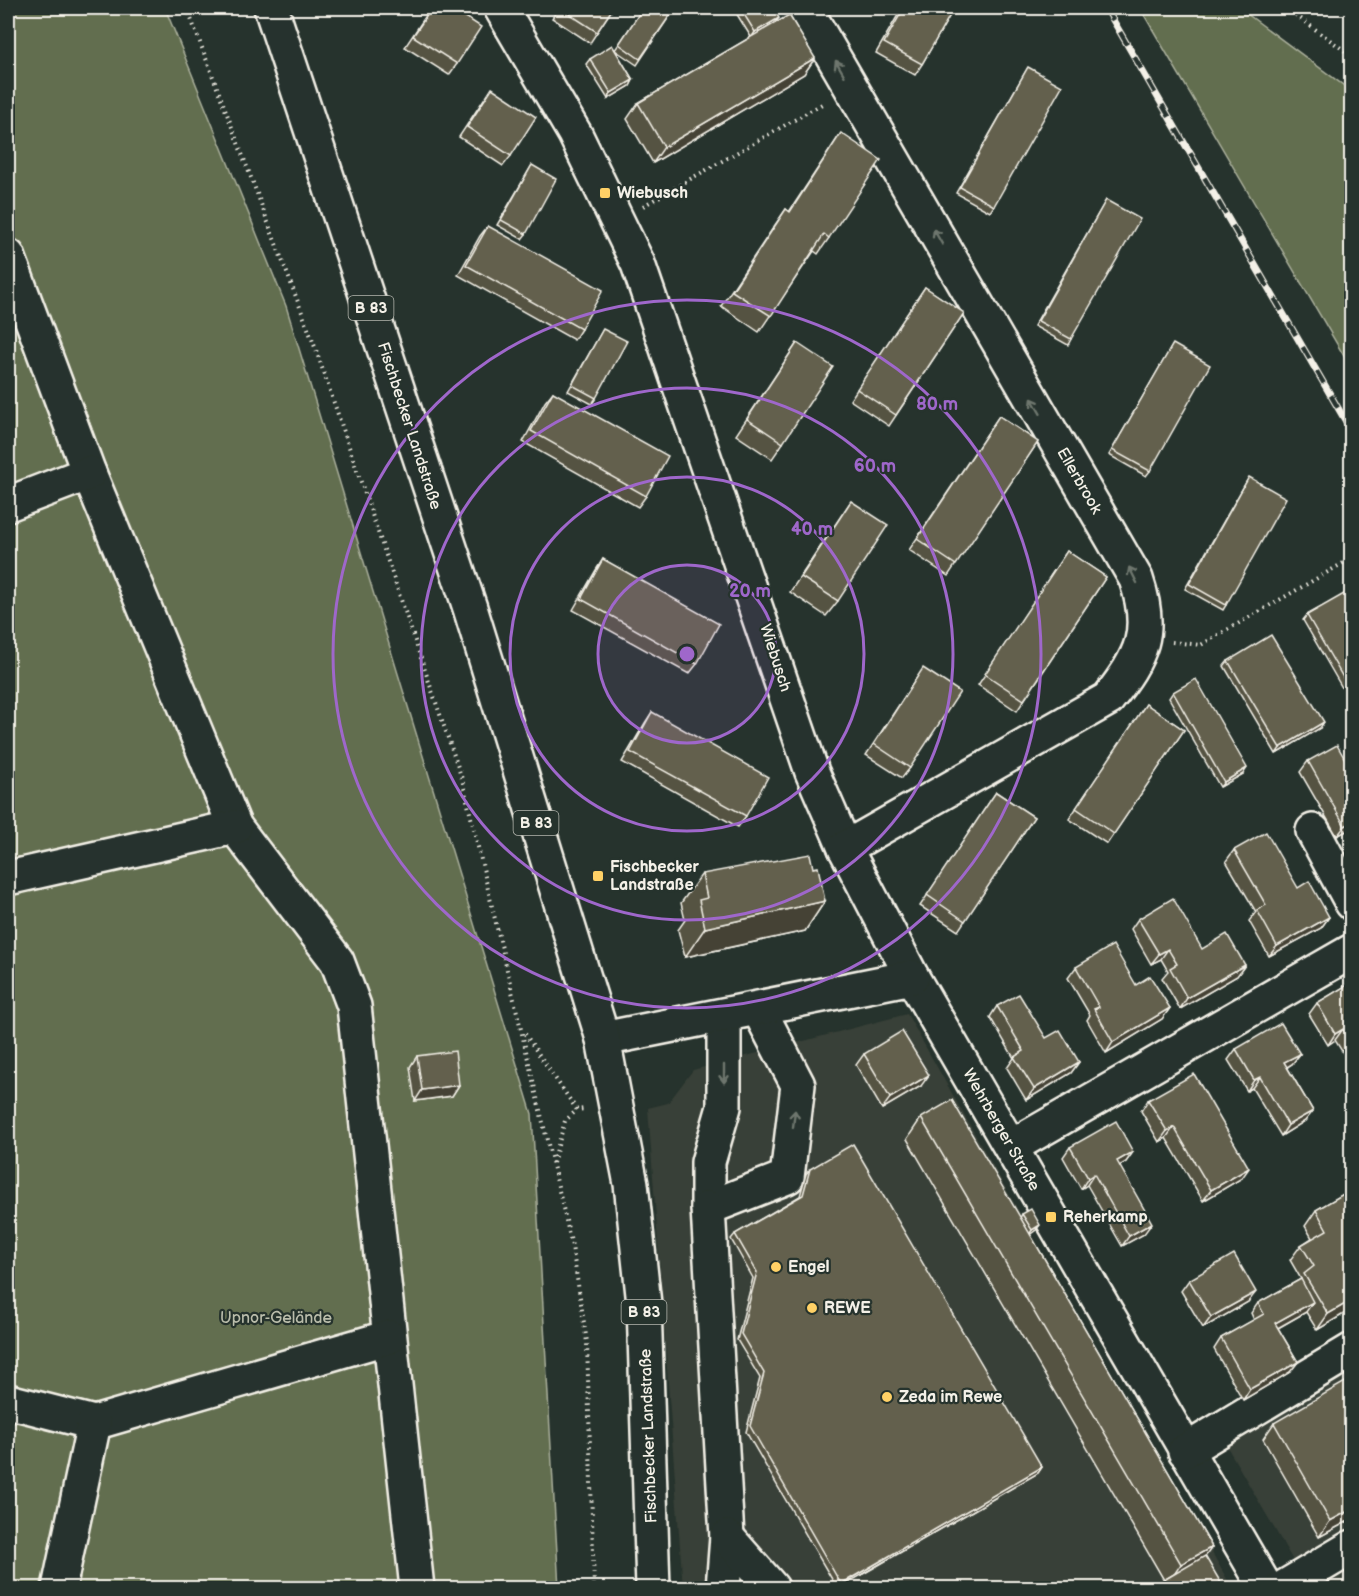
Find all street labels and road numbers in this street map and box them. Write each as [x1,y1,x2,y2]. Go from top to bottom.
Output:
road number: B 83 [348,296,394,320]
street label: Fischbecker Landstraße [373,340,445,512]
street label: Ellerbrook [1052,445,1106,518]
street label: Wiebusch [755,622,795,694]
road number: B 83 [514,811,558,835]
street label: Wehrberger Straße [958,1066,1044,1195]
road number: B 83 [622,1300,666,1324]
street label: Fischbecker Landstraße [636,1348,662,1524]

